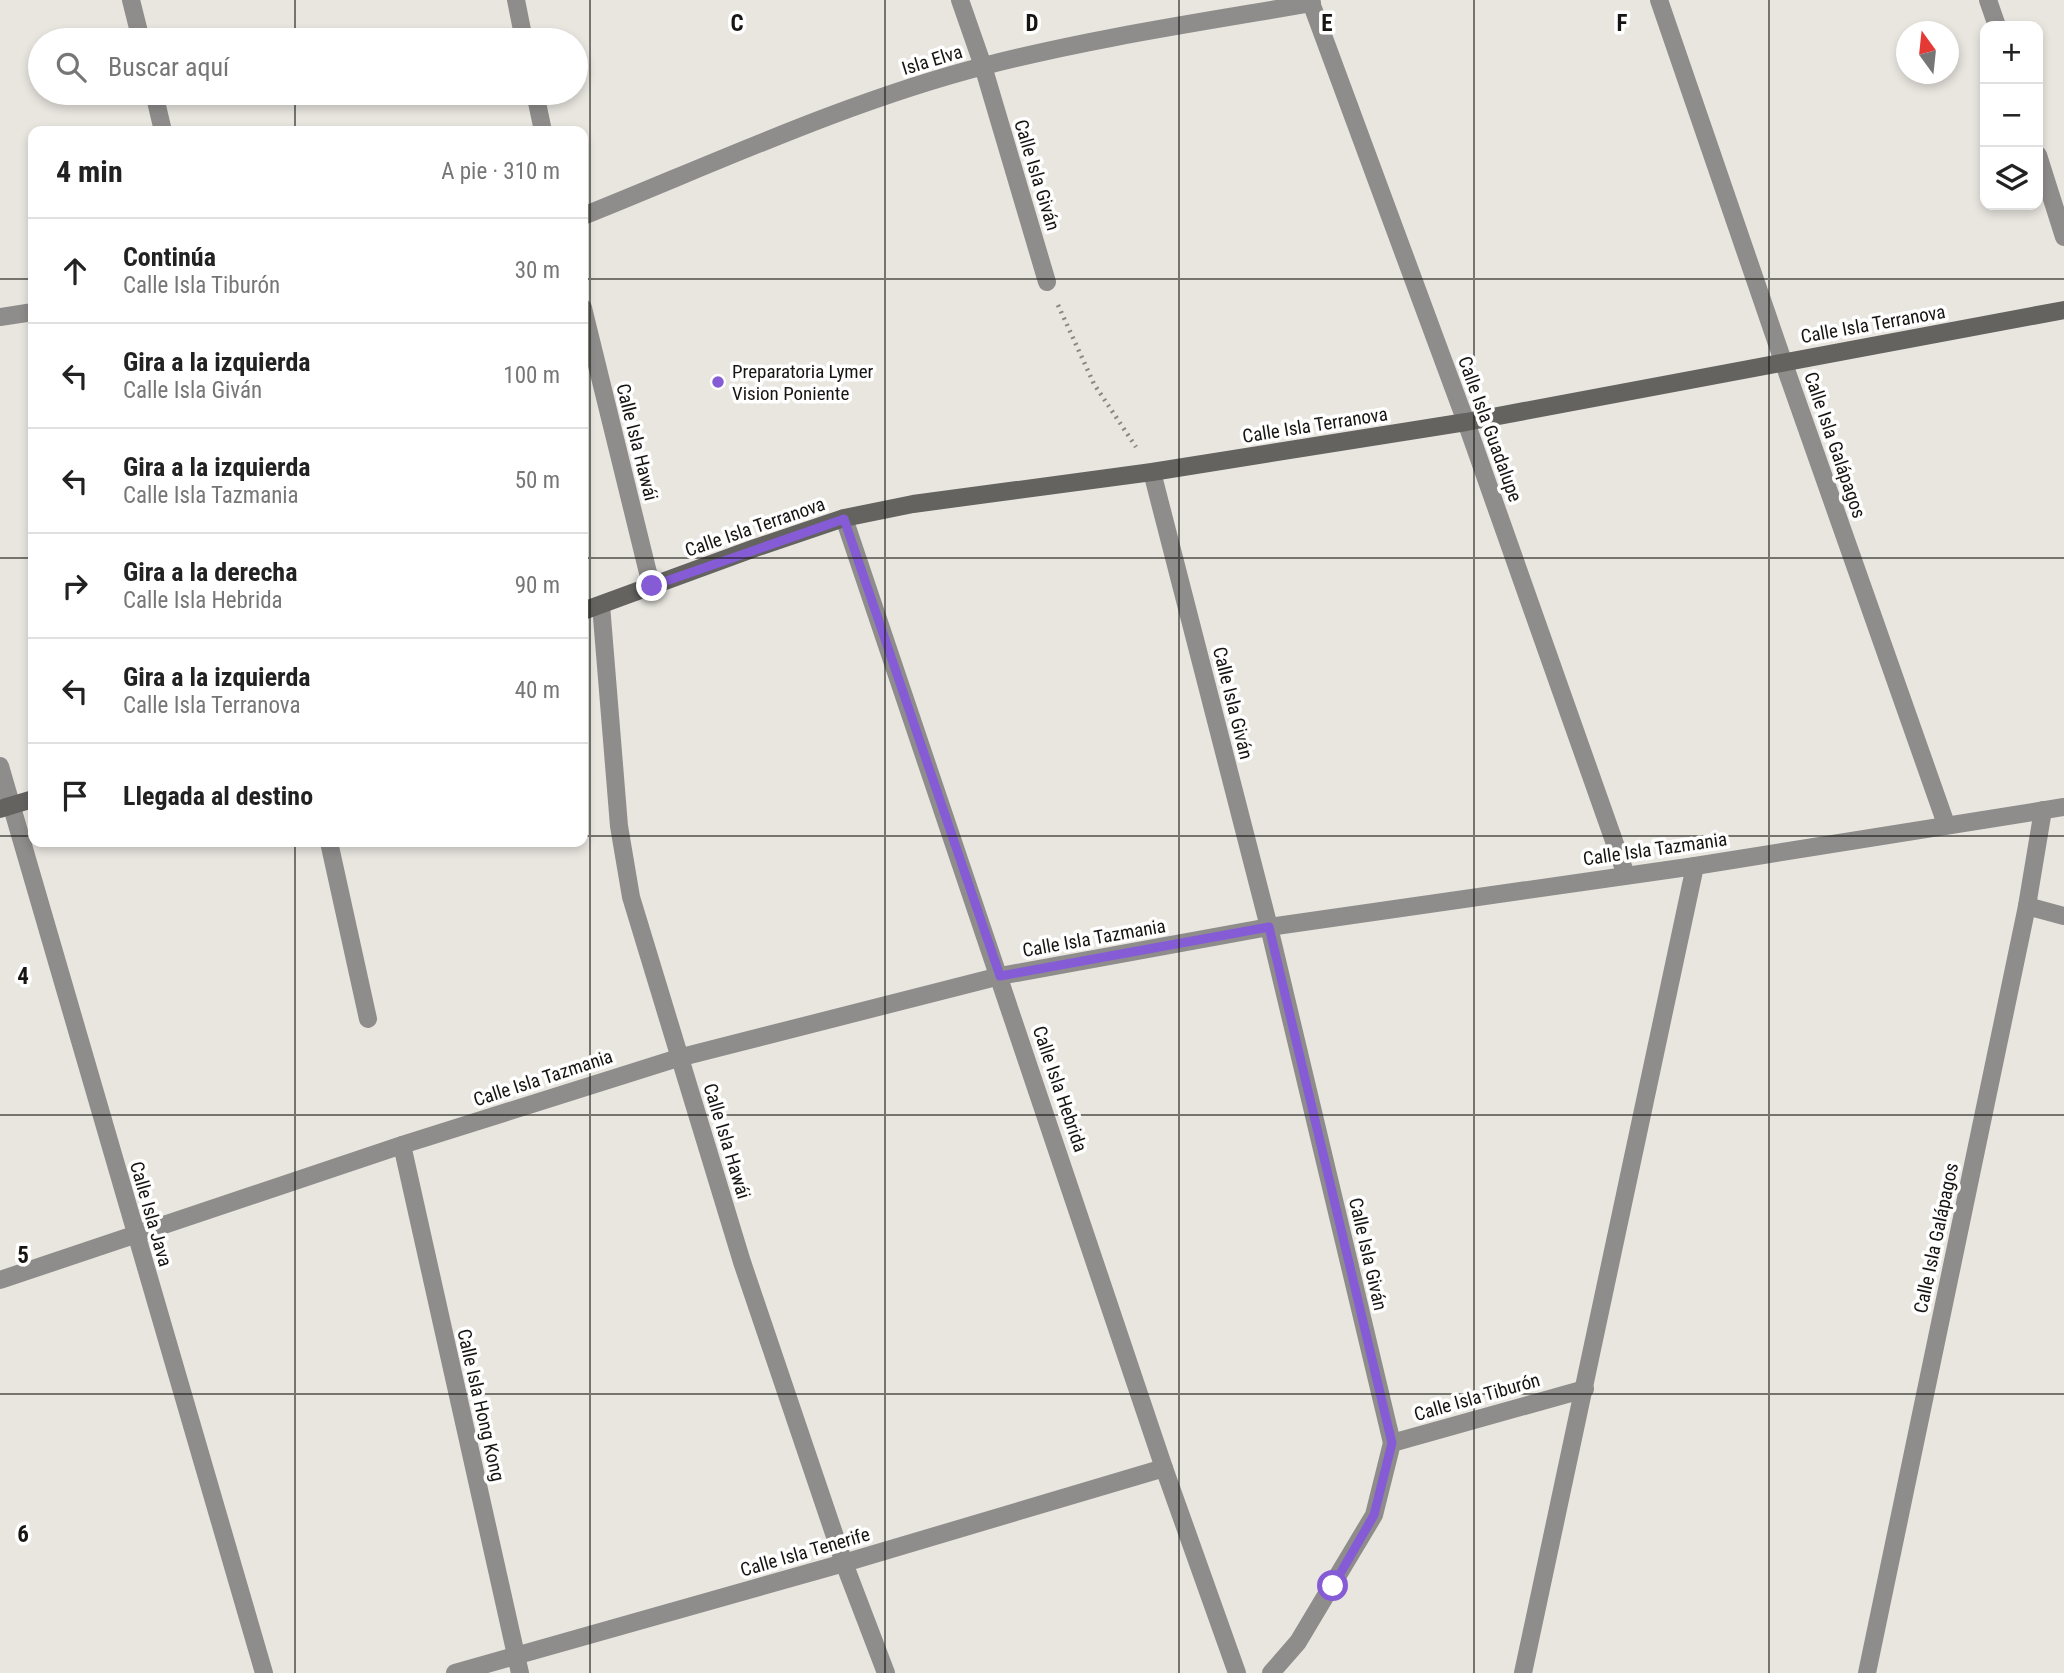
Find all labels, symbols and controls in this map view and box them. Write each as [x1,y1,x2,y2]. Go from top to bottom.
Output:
text: C [730,10,744,37]
text: D [1026,10,1039,37]
text: E [1321,10,1333,37]
text: F [1617,10,1628,37]
north arrow [1896,21,1959,84]
map controls [1980,21,2043,210]
button: + [1980,21,2043,84]
search box [28,28,588,105]
street label: Isla Elva [899,40,965,80]
icon: search [52,48,90,86]
text: Buscar aquí [108,52,229,82]
button: − [1980,84,2043,147]
street label: Calle Isla Giván [1009,117,1065,233]
button: layers [1980,147,2043,210]
text: 4 min [56,154,123,189]
text: A pie · 310 m [441,158,560,185]
text: Continúa [123,242,216,272]
icon: ahead [56,252,94,290]
text: 30 m [515,257,560,284]
text: Calle Isla Tiburón [123,272,280,299]
street label: Calle Isla Terranova [1799,300,1947,348]
text: Gira a la izquierda [123,347,311,377]
street label: Calle Isla Guadalupe [1453,353,1527,505]
icon: left [56,357,94,395]
place label: Preparatoria Lymer Vision Poniente [732,360,874,405]
text: 100 m [503,362,560,389]
street label: Calle Isla Galápagos [1799,369,1871,521]
marker: Preparatoria Lymer Vision Poniente [710,374,726,390]
text: Calle Isla Giván [123,377,262,404]
street label: Calle Isla Hawái [611,381,663,503]
street label: Calle Isla Terranova [1241,402,1389,448]
text: Gira a la izquierda [123,452,311,482]
icon: left [56,462,94,500]
text: 50 m [515,467,560,494]
text: Calle Isla Tazmania [123,482,299,509]
street label: Calle Isla Terranova [682,492,828,562]
text: Gira a la derecha [123,557,297,587]
icon: right [56,567,94,605]
route end [636,570,667,601]
text: 90 m [515,572,560,599]
text: Calle Isla Hebrida [123,587,283,614]
street label: Calle Isla Giván [1208,644,1258,762]
text: Gira a la izquierda [123,662,311,692]
icon: left [56,672,94,710]
text: 40 m [515,677,560,704]
text: Calle Isla Terranova [123,692,300,719]
icon: arrive [56,777,94,815]
text: Llegada al destino [123,781,313,811]
street label: Calle Isla Tazmania [1582,828,1728,870]
street label: Calle Isla Tazmania [1021,914,1167,962]
text: 4 [17,963,29,990]
street label: Calle Isla Hebrida [1028,1023,1092,1155]
street label: Calle Isla Tazmania [470,1045,616,1111]
street label: Calle Isla Hawái [698,1080,756,1202]
street label: Calle Isla Java [125,1159,177,1269]
street label: Calle Isla Galápagos [1909,1161,1963,1315]
street label: Calle Isla Giván [1344,1195,1392,1313]
text: 5 [17,1242,29,1269]
street label: Calle Isla Hong Kong [452,1327,510,1483]
street label: Calle Isla Tiburón [1411,1368,1543,1426]
text: 6 [17,1521,29,1548]
street label: Calle Isla Tenerife [738,1523,872,1581]
route start [1317,1570,1348,1601]

